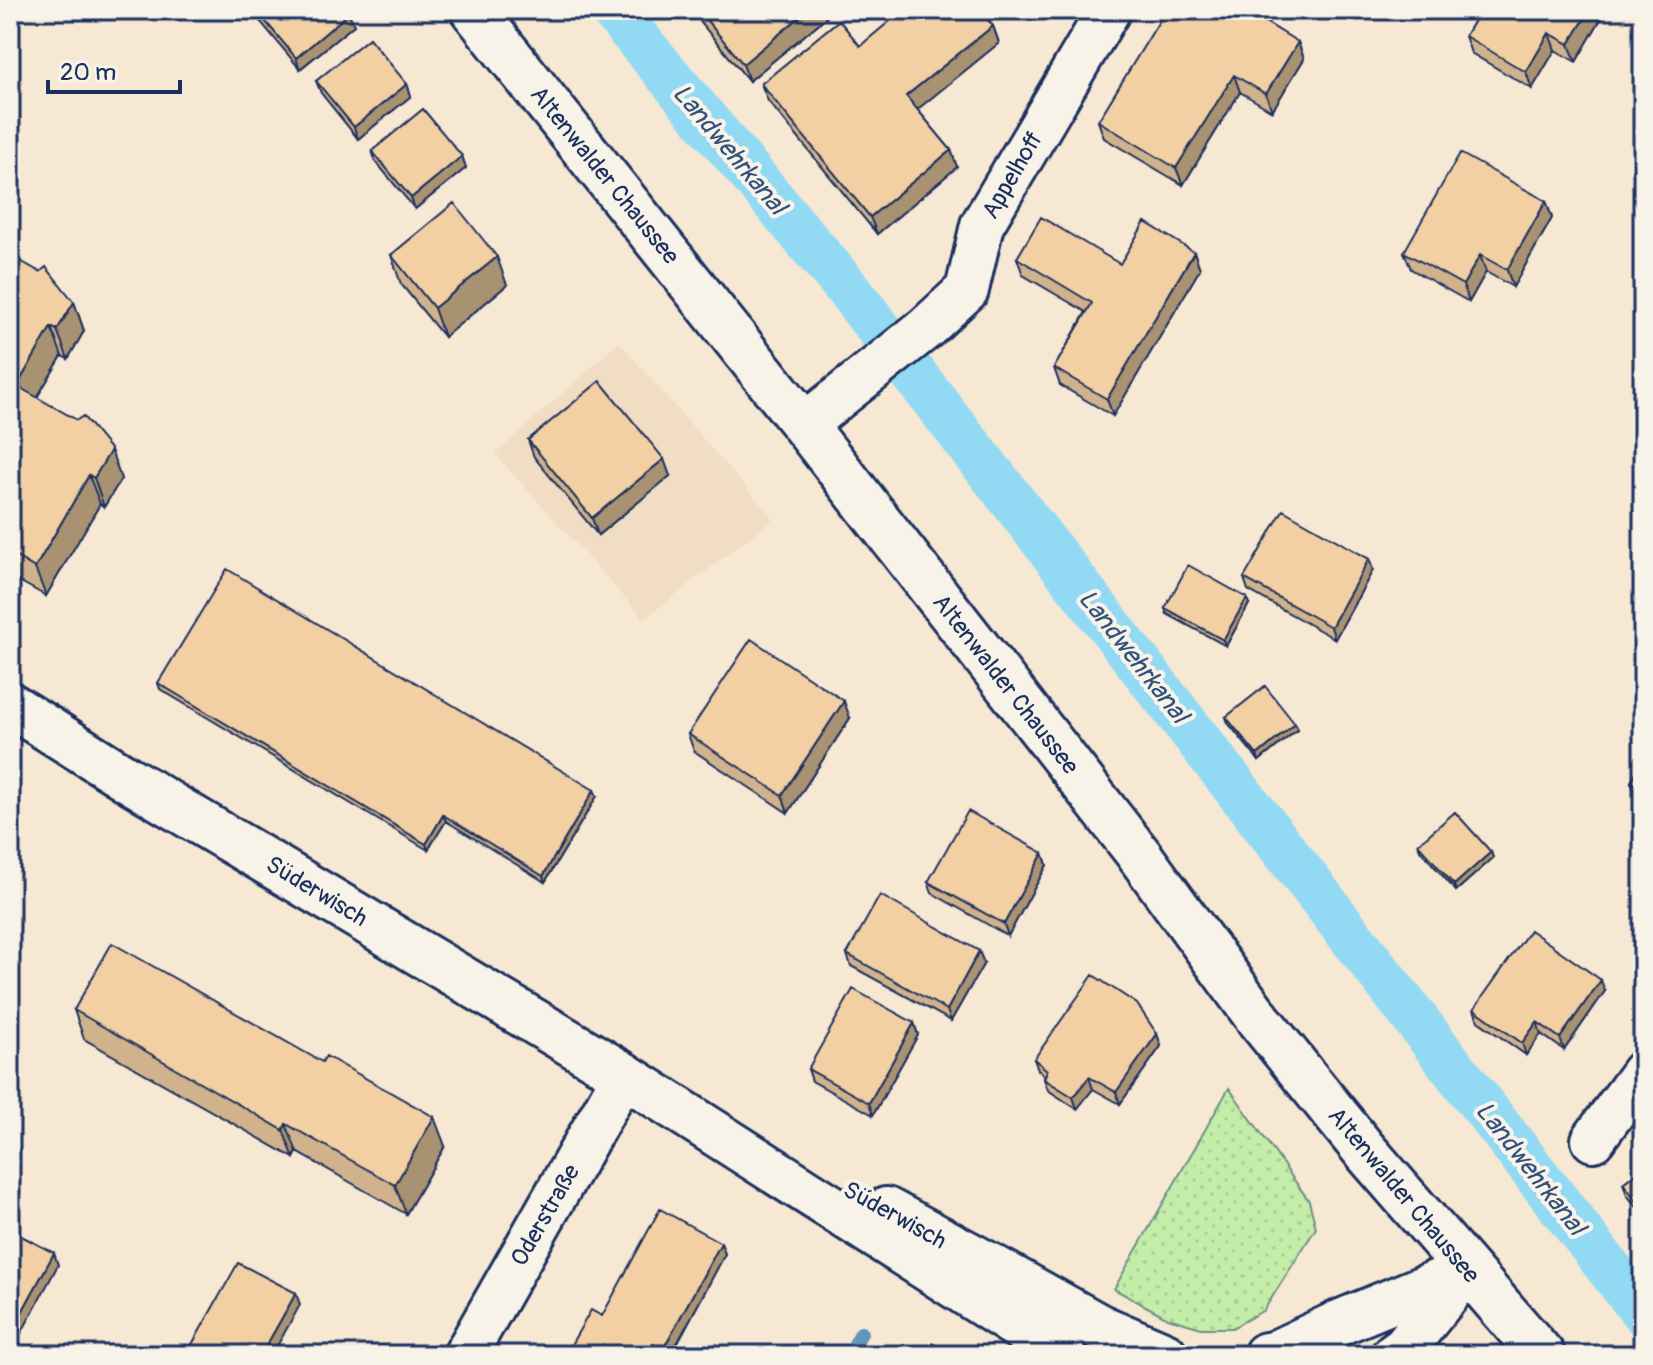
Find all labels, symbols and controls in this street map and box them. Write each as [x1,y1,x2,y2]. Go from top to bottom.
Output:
scale bar [48,44,180,94]
text: 20 m [60,58,116,87]
water label: Landwehrkanal [665,78,795,224]
street label: Altenwalder Chaussee [524,81,685,270]
street label: Appelhoff [976,126,1049,224]
water label: Landwehrkanal [1071,584,1197,732]
street label: Altenwalder Chaussee [926,588,1085,780]
street label: Süderwisch [261,850,373,933]
water label: Landwehrkanal [1468,1096,1594,1244]
street label: Altenwalder Chaussee [1322,1102,1486,1289]
street label: Oderstraße [505,1159,586,1271]
street label: Süderwisch [838,1175,951,1256]

